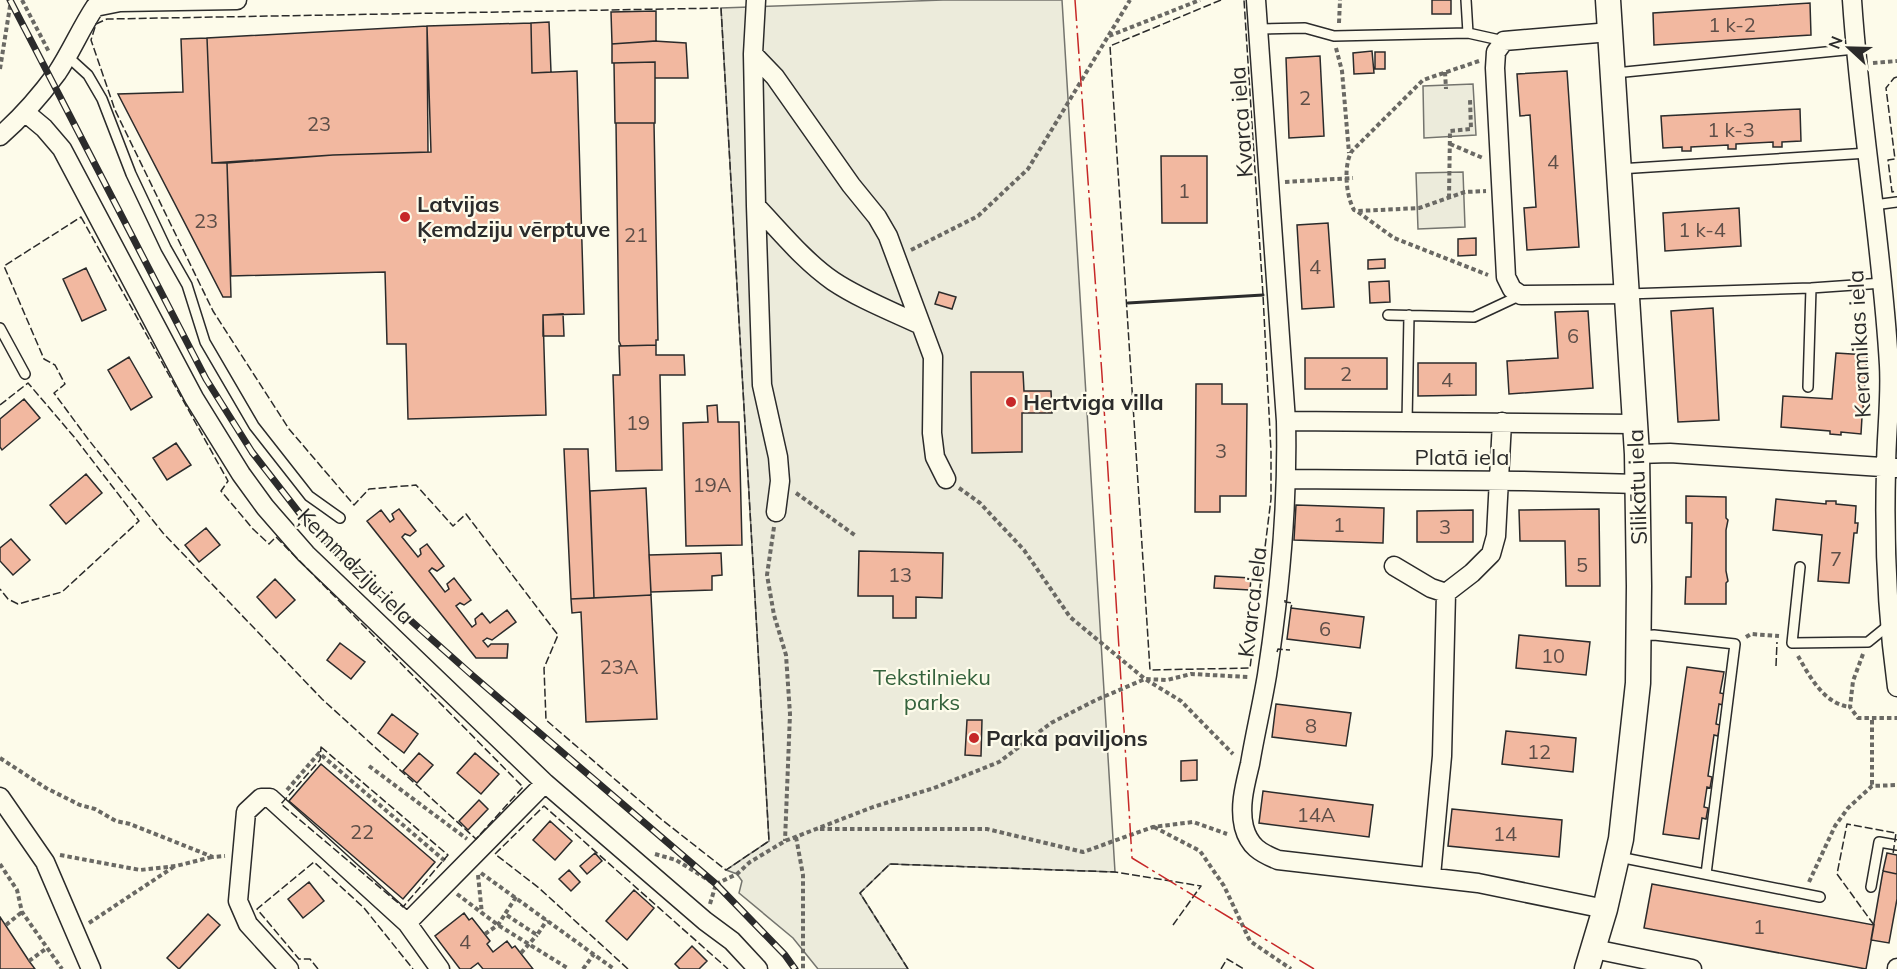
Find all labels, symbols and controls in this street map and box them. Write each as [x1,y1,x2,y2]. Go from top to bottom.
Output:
house number: 1 k-2 [1708,12,1756,37]
north arrow [1819,18,1879,78]
text: N [1824,33,1847,52]
street label: Kvarca iela [1223,66,1259,178]
house number: 2 [1299,85,1311,110]
house number: 23 [307,111,331,136]
house number: 1 k-3 [1707,117,1755,142]
house number: 4 [1547,149,1559,174]
house number: 1 [1178,178,1190,203]
place label: Latvijas Ķemdziju vērptuve [417,190,610,244]
house number: 23 [194,208,218,233]
marker: Latvijas Ķemdziju vērptuve [398,210,412,224]
house number: 1 k-4 [1678,217,1726,242]
house number: 21 [624,222,648,247]
house number: 4 [1309,254,1321,279]
street label: Keramikas iela [1841,269,1877,419]
house number: 6 [1567,323,1579,348]
house number: 2 [1340,361,1352,386]
house number: 4 [1441,367,1453,392]
place label: Hertviga villa [1023,388,1164,416]
marker: Hertviga villa [1004,395,1018,409]
house number: 19 [626,410,650,435]
street label: Silikātu iela [1621,429,1653,545]
house number: 3 [1215,438,1227,463]
street label: Platā iela [1414,443,1510,471]
house number: 19A [693,472,732,497]
street label: Ķemmdziju iela [291,502,420,631]
house number: 1 [1333,512,1345,537]
house number: 3 [1439,514,1451,539]
street label: Kvarca iela [1231,545,1273,659]
house number: 7 [1830,546,1842,571]
house number: 5 [1576,552,1588,577]
house number: 13 [888,562,912,587]
house number: 6 [1319,616,1331,641]
house number: 10 [1541,643,1565,668]
house number: 23A [600,654,639,679]
park label: Tekstilnieku parks [873,663,991,716]
house number: 8 [1305,713,1317,738]
place label: Parka paviljons [986,724,1148,752]
marker: Parka paviljons [967,731,981,745]
house number: 12 [1527,739,1551,764]
house number: 14A [1297,802,1336,827]
house number: 22 [350,819,374,844]
house number: 14 [1493,821,1517,846]
house number: 1 [1753,914,1765,939]
house number: 4 [459,929,471,954]

